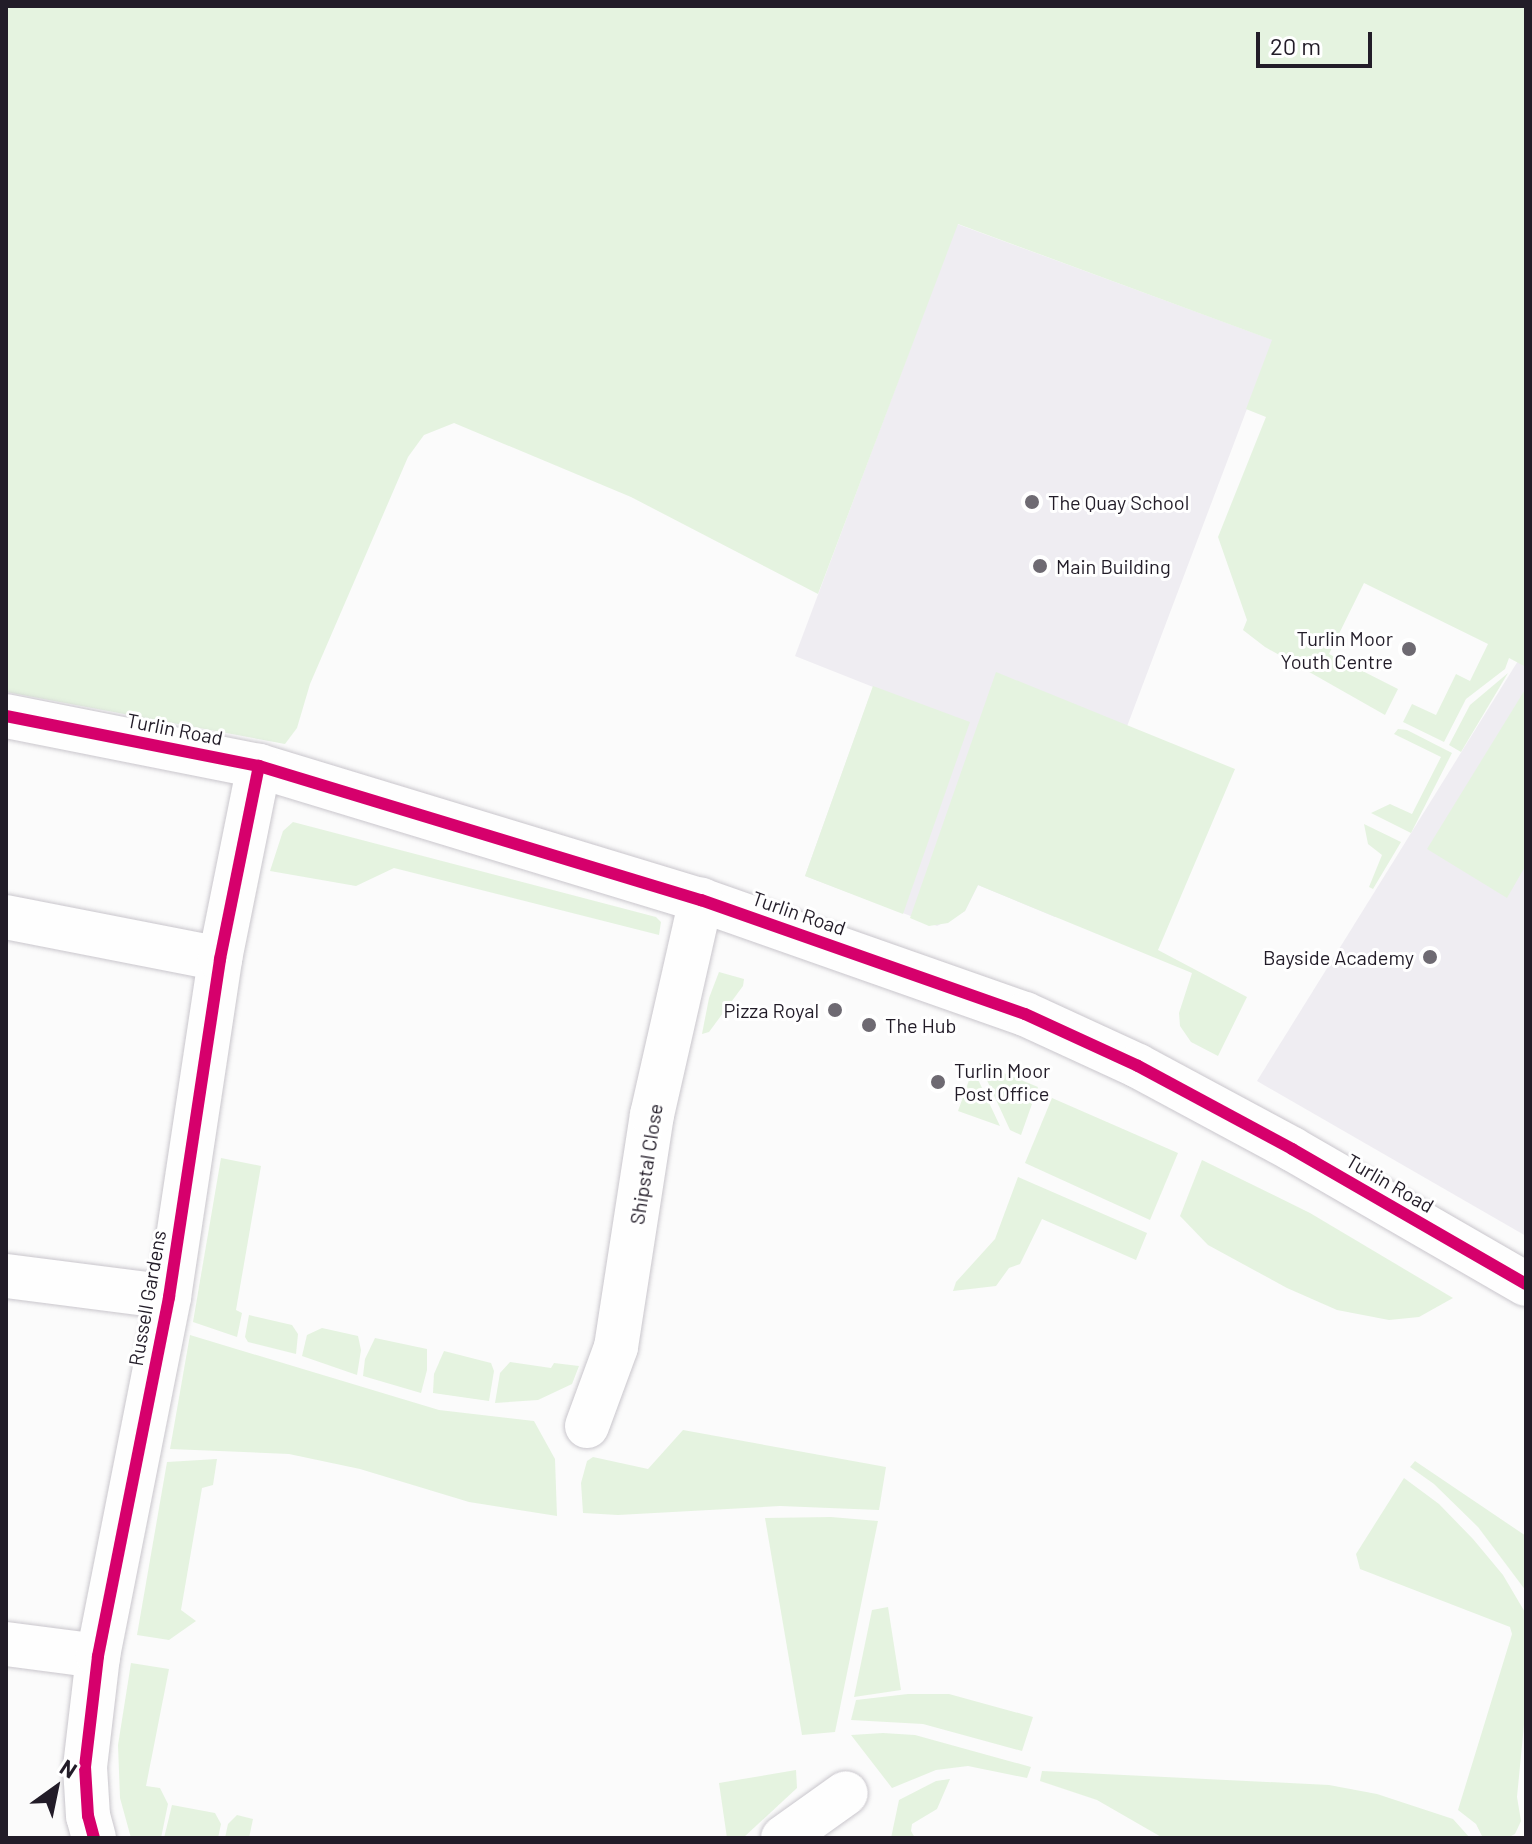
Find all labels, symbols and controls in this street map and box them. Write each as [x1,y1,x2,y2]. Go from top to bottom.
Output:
scale bar [1260,16,1376,66]
text: 20 m [1270,31,1321,60]
place label: The Quay School [1048,490,1189,514]
marker: The Quay School [1023,493,1041,511]
place label: Main Building [1056,554,1171,578]
marker: Main Building [1031,557,1049,575]
place label: Turlin Moor Youth Centre [1281,626,1393,673]
marker: Turlin Moor Youth Centre [1400,640,1418,658]
street label: Turlin Road [125,708,225,750]
street label: Turlin Road [749,886,849,940]
place label: Bayside Academy [1263,945,1414,969]
marker: Bayside Academy [1421,948,1439,966]
place label: Pizza Royal [724,998,819,1022]
marker: Pizza Royal [826,1001,844,1019]
place label: The Hub [885,1013,956,1037]
marker: The Hub [860,1016,878,1034]
place label: Turlin Moor Post Office [954,1058,1050,1105]
marker: Turlin Moor Post Office [929,1073,947,1091]
street label: Shipstal Close [625,1102,667,1226]
street label: Turlin Road [1342,1148,1438,1218]
street label: Russell Gardens [123,1228,171,1368]
north arrow [16,1748,96,1828]
text: N [56,1753,82,1783]

